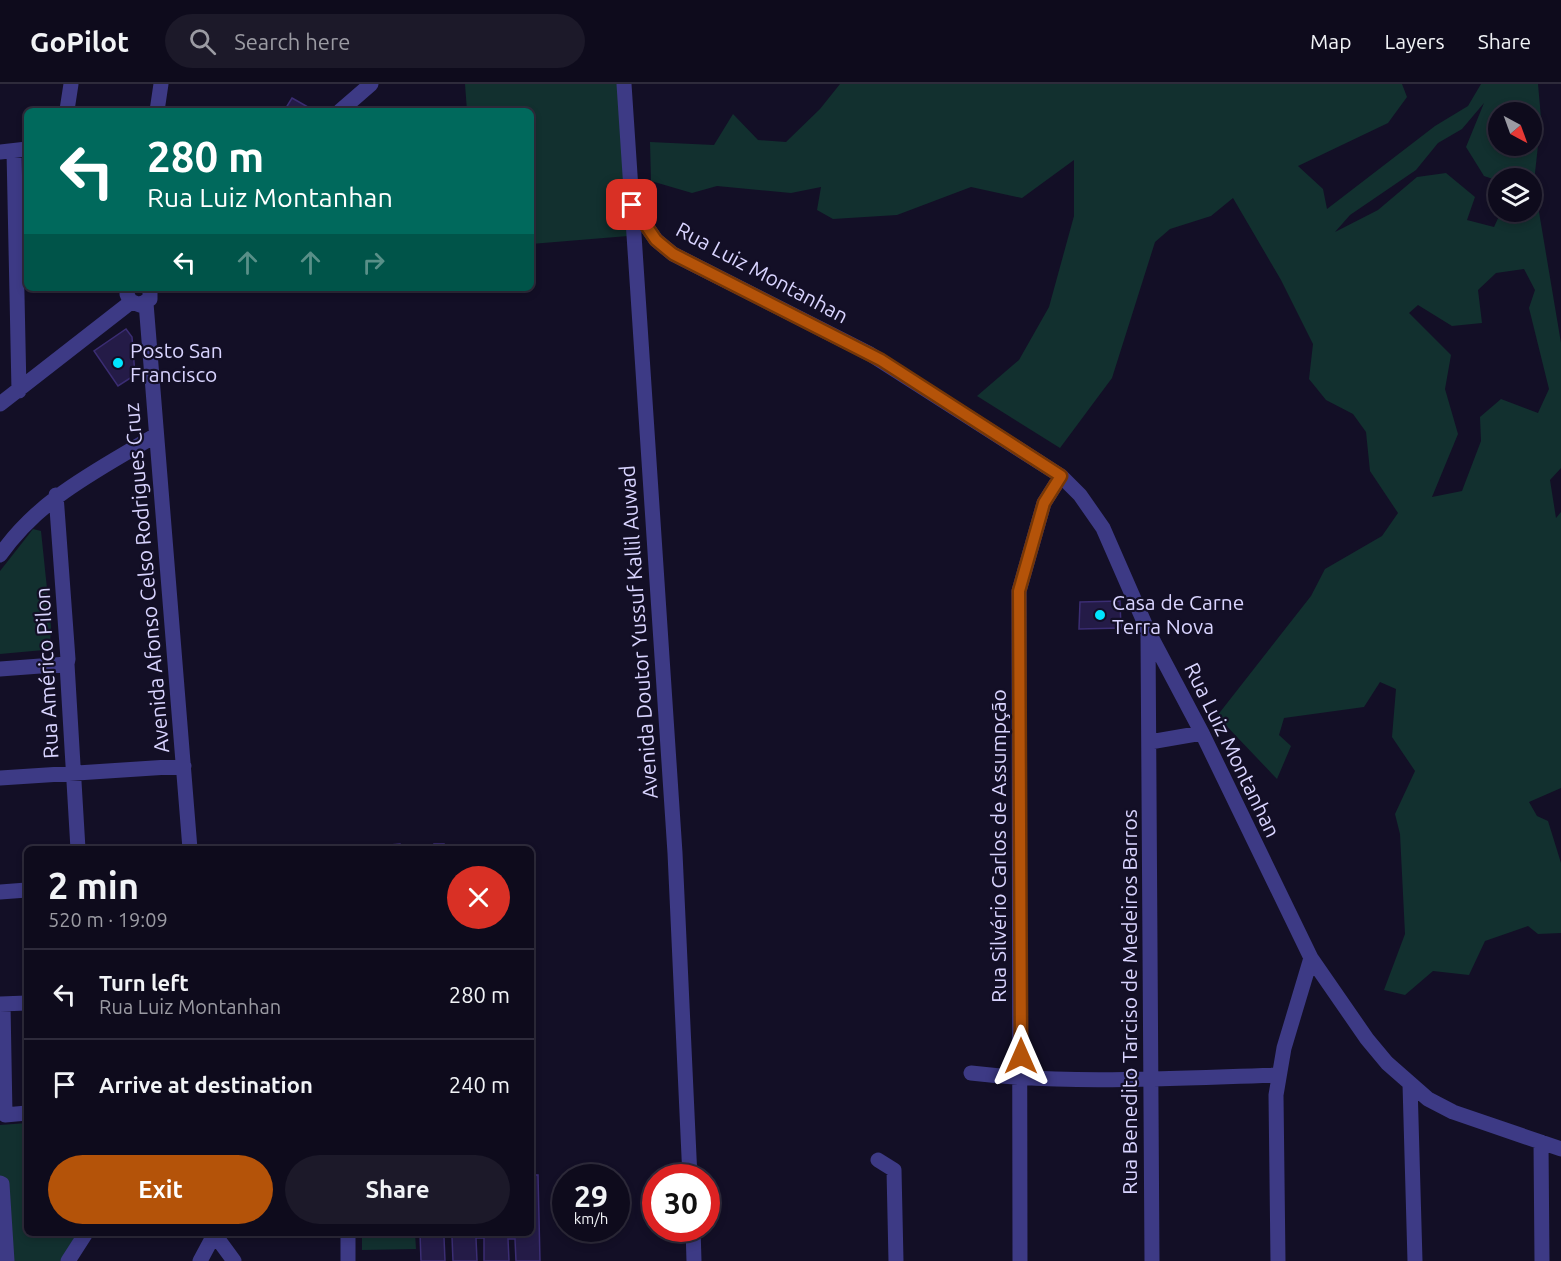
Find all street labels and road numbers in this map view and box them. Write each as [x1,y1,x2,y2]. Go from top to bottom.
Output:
street label: Rua Luiz Montanhan [672,217,853,328]
street label: Avenida Afonso Celso Rodrigues Cruz [119,402,173,754]
street label: Avenida Doutor Yussuf Kallil Auwad [614,465,662,800]
street label: Rua Américo Pilon [30,587,62,759]
street label: Rua Luiz Montanhan [1180,658,1286,841]
street label: Rua Silvério Carlos de Assumpção [986,689,1010,1003]
street label: Rua Benedito Tarciso de Medeiros Barros [1117,809,1141,1195]

